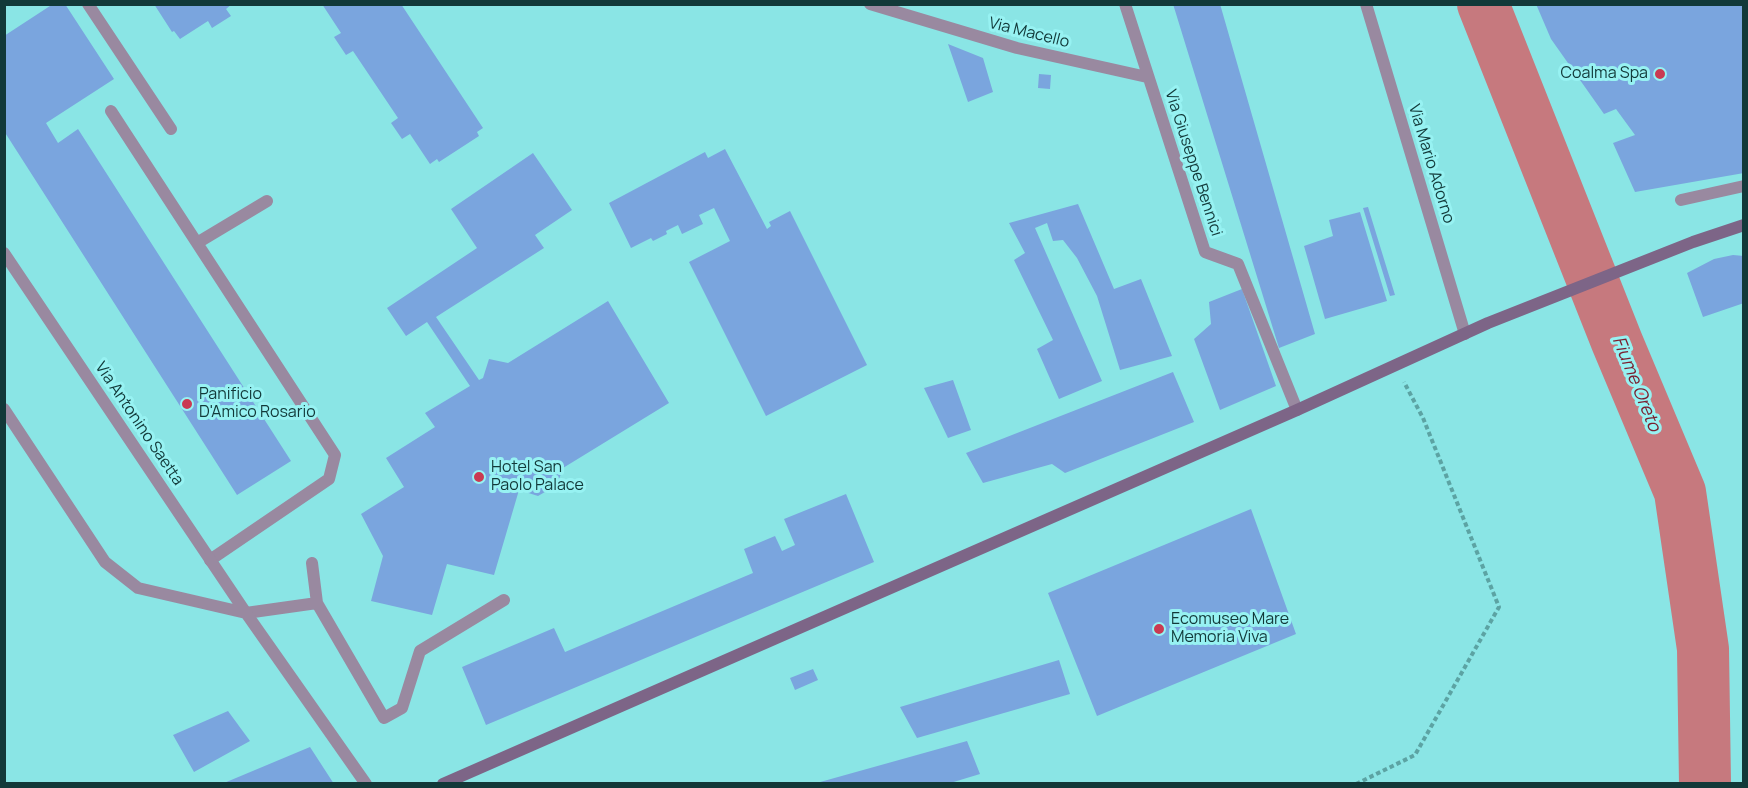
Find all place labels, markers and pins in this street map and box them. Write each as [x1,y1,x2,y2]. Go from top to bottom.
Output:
place label: Coalma Spa [1561,64,1648,84]
marker: Coalma Spa [1653,67,1667,81]
place label: Panificio D'Amico Rosario [199,385,316,423]
marker: Panificio D'Amico Rosario [180,397,194,411]
place label: Hotel San Paolo Palace [491,458,584,496]
marker: Hotel San Paolo Palace [472,470,486,484]
place label: Ecomuseo Mare Memoria Viva [1171,610,1289,648]
marker: Ecomuseo Mare Memoria Viva [1152,622,1166,636]

